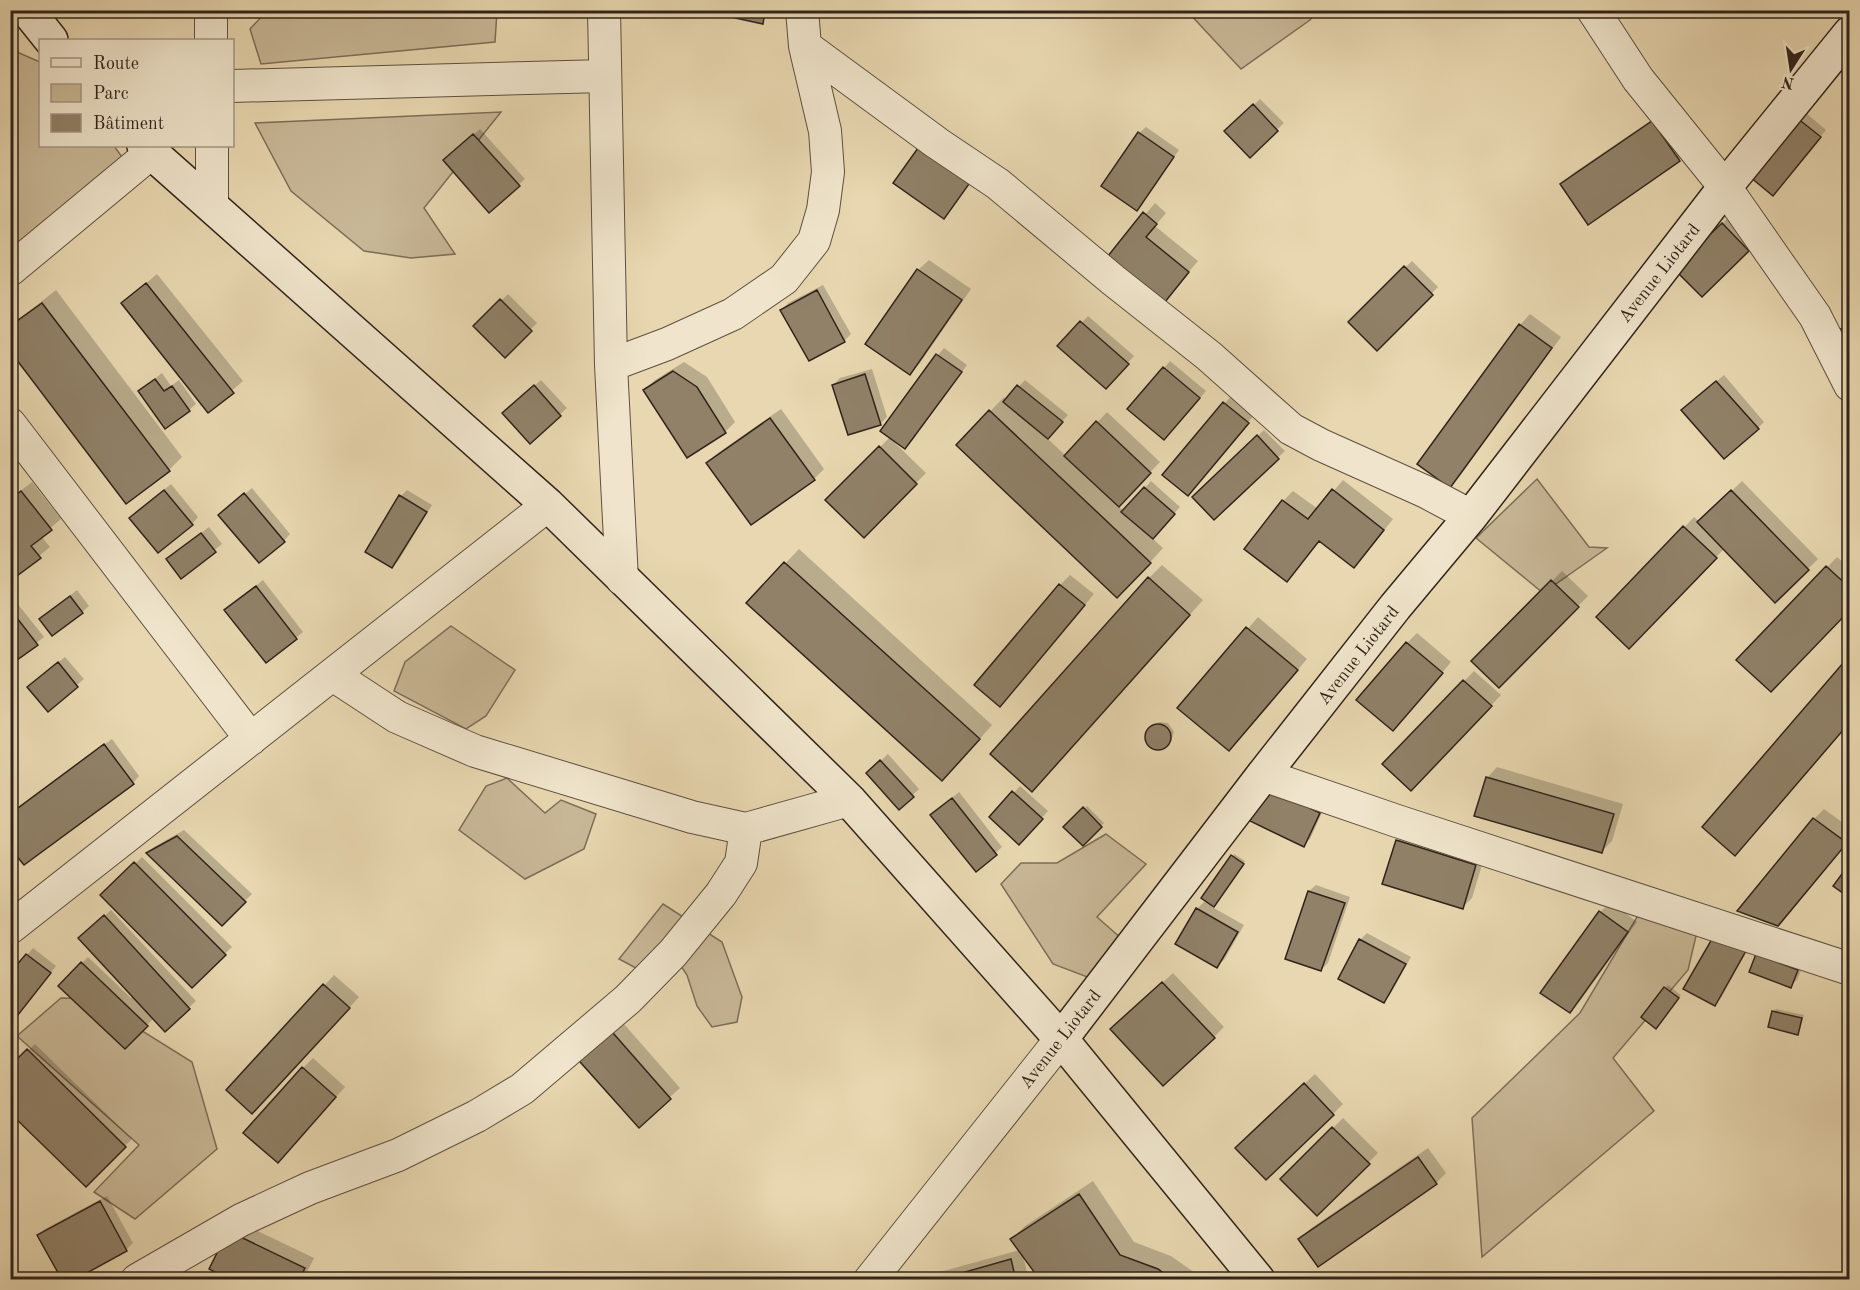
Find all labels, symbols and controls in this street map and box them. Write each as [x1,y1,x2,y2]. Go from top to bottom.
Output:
legend [39,39,234,147]
north arrow [1761,39,1821,99]
text: Route [93,55,139,73]
text: N [1780,72,1796,91]
text: Parc [93,85,129,103]
text: Bâtiment [93,115,164,133]
street label: Avenue Liotard [1616,221,1704,326]
street label: Avenue Liotard [1315,603,1403,708]
street label: Avenue Liotard [1017,987,1105,1092]

